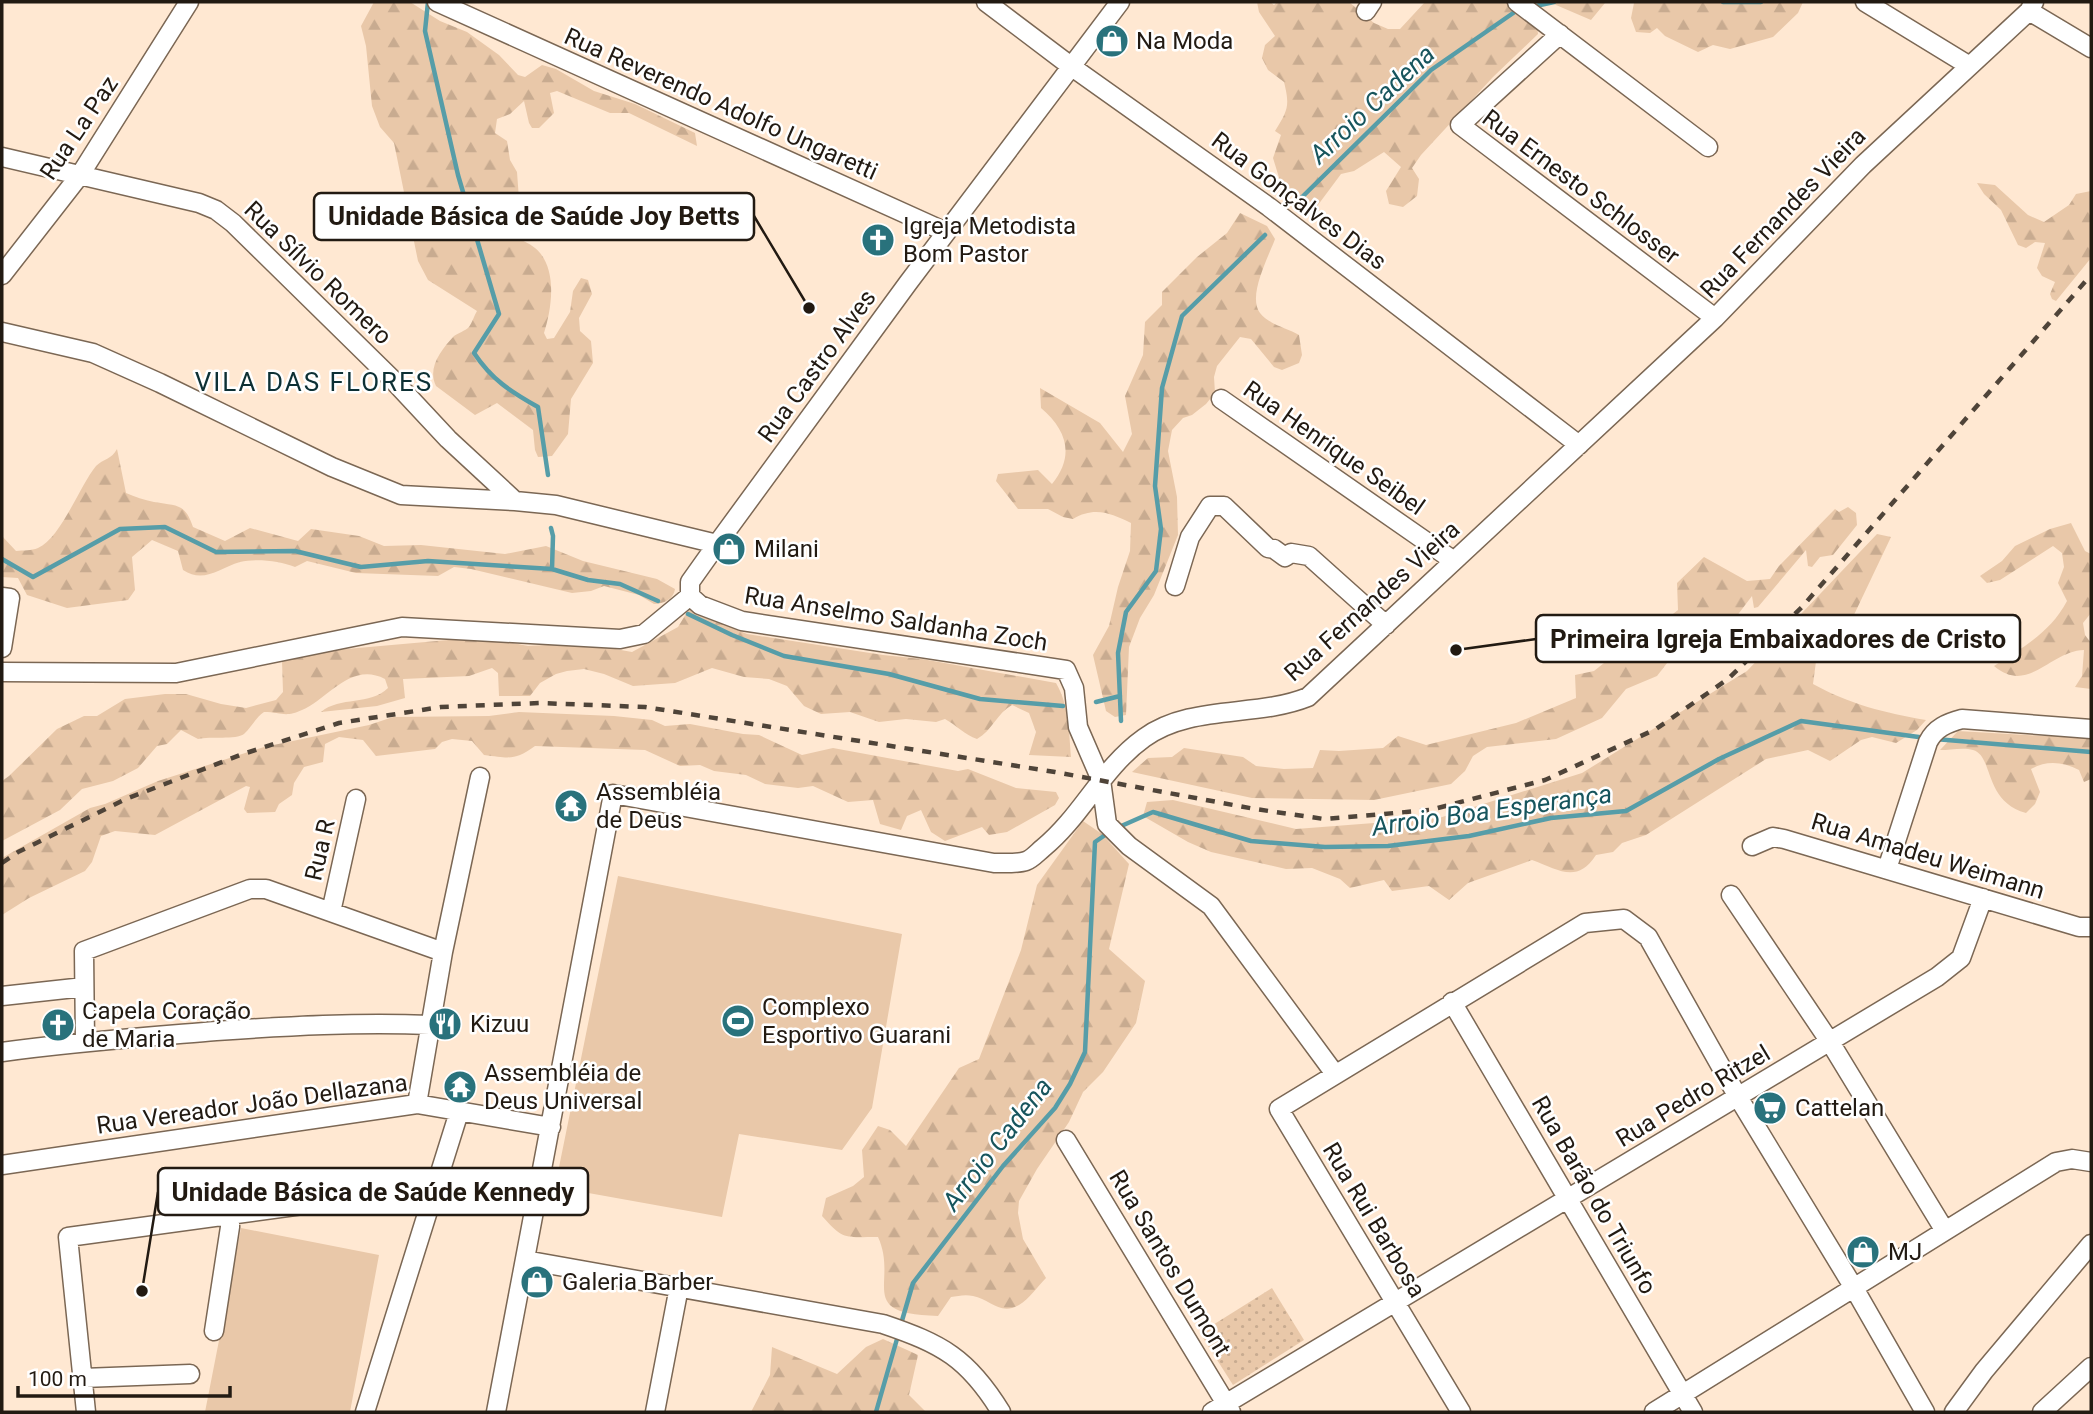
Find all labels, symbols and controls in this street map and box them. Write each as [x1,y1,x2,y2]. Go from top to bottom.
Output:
street label: Rua Reverendo Adolfo Ungaretti [560,22,882,186]
shop icon: Na Moda [1093,22,1131,60]
place label: Na Moda [1136,27,1233,55]
water label: Arroio Cadena [1302,38,1441,171]
street label: Rua La Paz [34,71,124,185]
street label: Rua Ernesto Schlosser [1477,104,1685,270]
street label: Rua Fernandes Vieira [1695,122,1871,304]
street label: Rua Gonçalves Dias [1206,126,1392,276]
callout: Unidade Básica de Saúde Joy Betts [314,193,754,240]
street label: Rua Sílvio Romero [238,196,398,350]
text: Unidade Básica de Saúde Joy Betts [328,201,740,231]
place label: Igreja Metodista Bom Pastor [903,212,1076,268]
church icon: Igreja Metodista Bom Pastor [859,221,897,259]
street label: Rua Castro Alves [752,284,882,448]
district label: VILA DAS FLORES [195,367,433,397]
street label: Rua Henrique Seibel [1238,375,1430,521]
street label: Rua Fernandes Vieira [1279,515,1465,687]
shop icon: Milani [710,530,748,568]
place label: Milani [754,535,819,563]
street label: Rua Anselmo Saldanha Zoch [743,581,1049,657]
callout: Primeira Igreja Embaixadores de Cristo [1536,615,2020,662]
text: Primeira Igreja Embaixadores de Cristo [1550,624,2006,654]
place label: Assembléia de Deus [596,778,721,834]
water label: Arroio Boa Esperança [1368,778,1614,842]
temple icon: Assembléia de Deus [552,787,590,825]
street label: Rua Amadeu Weimann [1808,807,2048,905]
street label: Rua R [299,817,341,883]
place label: Complexo Esportivo Guarani [762,993,951,1049]
place label: Capela Coração de Maria [82,997,251,1053]
sports icon: Complexo Esportivo Guarani [719,1002,757,1040]
restaurant icon: Kizuu [426,1005,464,1043]
church icon: Capela Coração de Maria [39,1006,77,1044]
place label: Kizuu [470,1010,529,1038]
street label: Rua Pedro Ritzel [1611,1039,1775,1153]
place label: Assembléia de Deus Universal [484,1059,642,1115]
street label: Rua Vereador João Dellazana [95,1068,409,1140]
temple icon: Assembléia de Deus Universal [441,1068,479,1106]
water label: Arroio Cadena [935,1072,1058,1218]
supermarket icon: Cattelan [1751,1089,1789,1127]
street label: Rua Barão do Triunfo [1526,1091,1662,1299]
place label: Cattelan [1795,1094,1884,1122]
street label: Rua Rui Barbosa [1317,1138,1431,1302]
street label: Rua Santos Dumont [1103,1165,1237,1361]
callout: Unidade Básica de Saúde Kennedy [158,1168,588,1215]
text: Unidade Básica de Saúde Kennedy [172,1177,575,1207]
shop icon: MJ [1844,1233,1882,1271]
place label: MJ [1888,1238,1922,1266]
shop icon: Galeria Barber [518,1263,556,1301]
place label: Galeria Barber [562,1268,713,1296]
scale bar [18,1354,229,1398]
text: 100 m [28,1367,87,1391]

